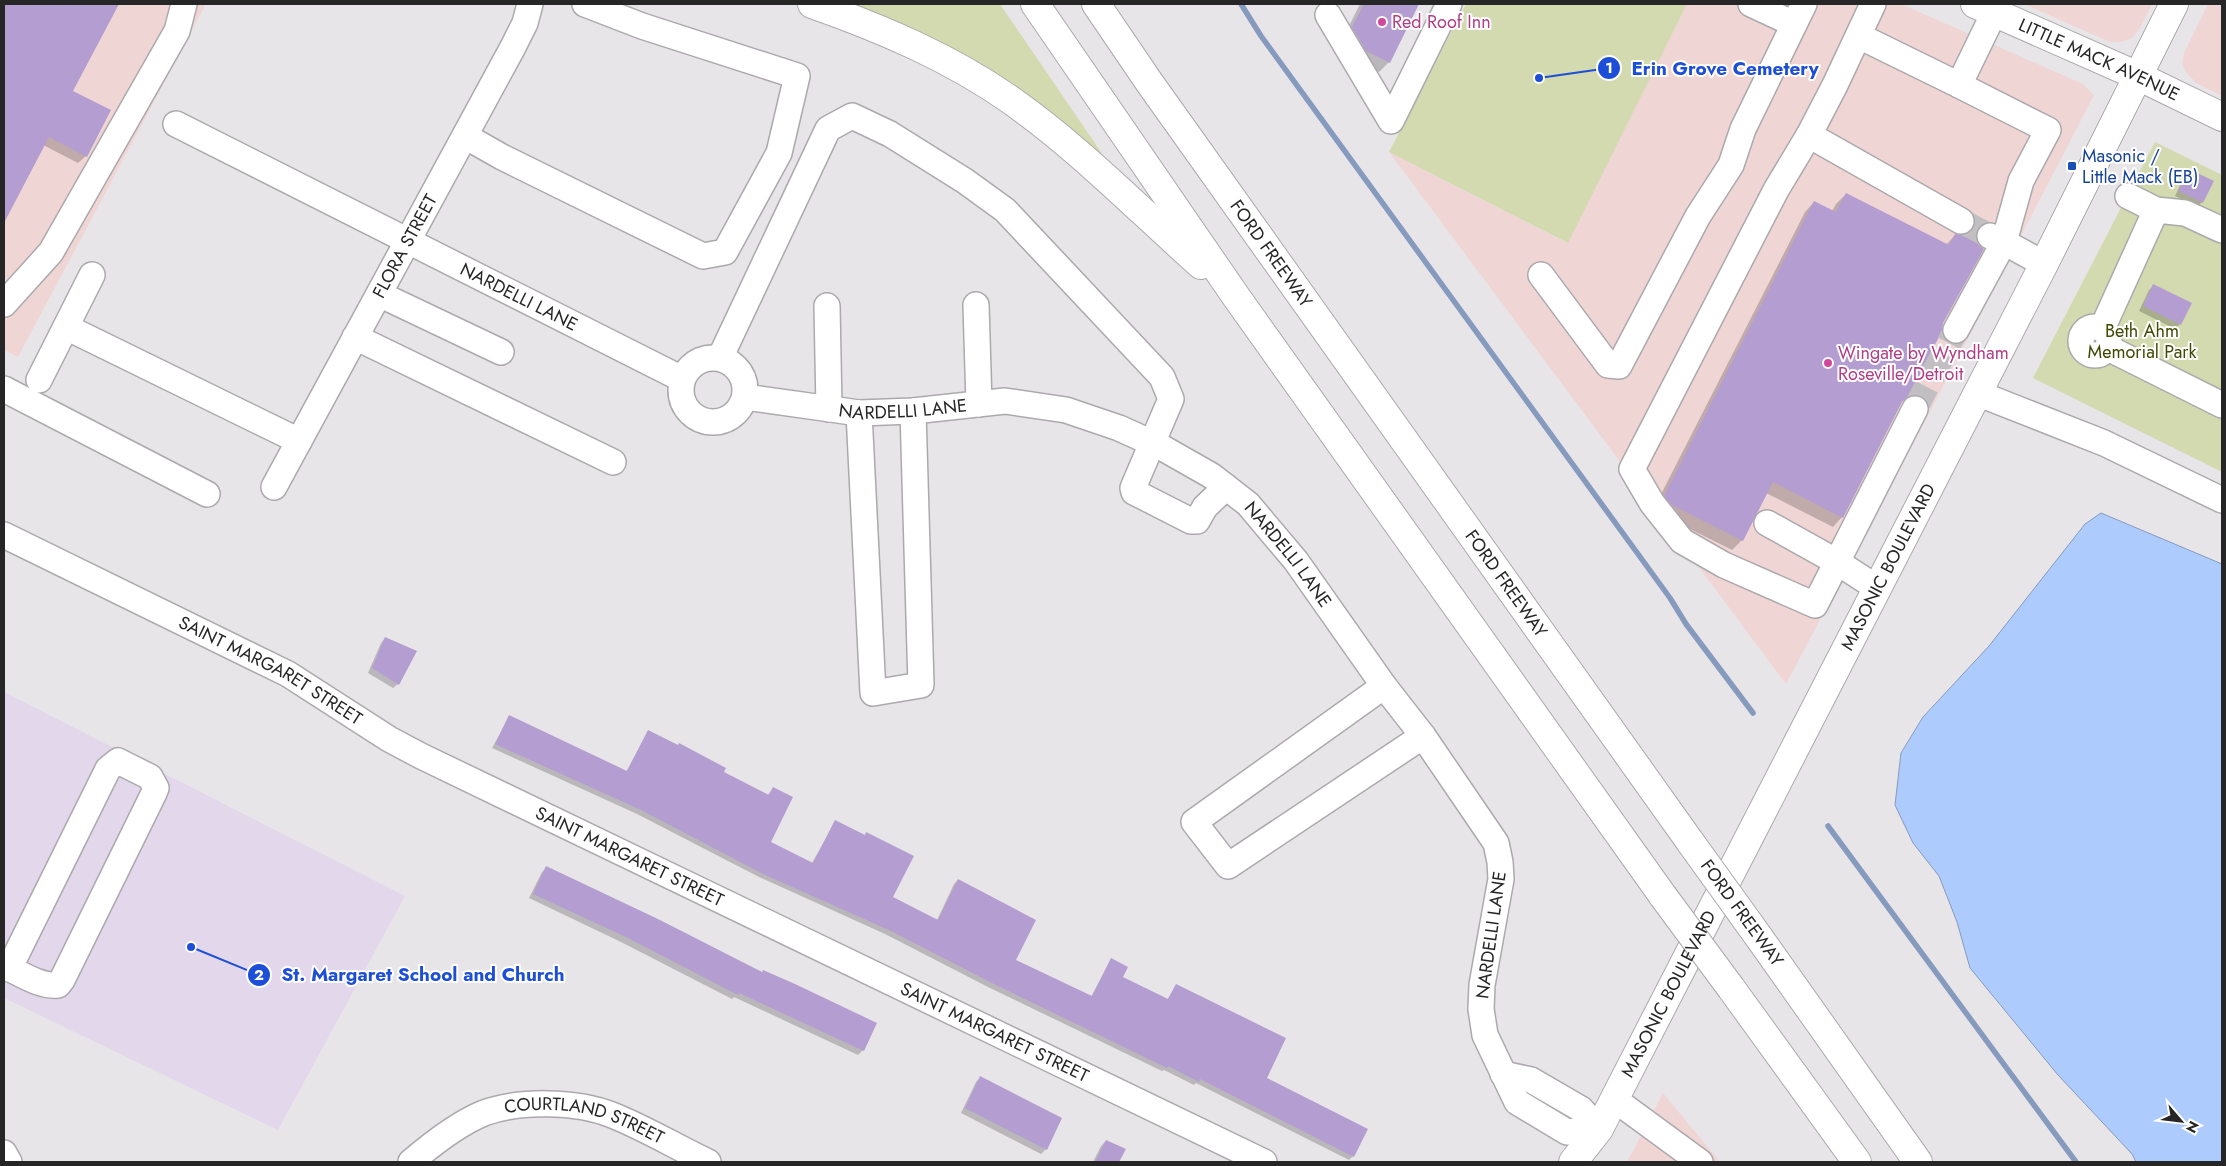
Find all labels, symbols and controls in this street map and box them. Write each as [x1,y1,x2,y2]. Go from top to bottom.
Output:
place label: Red Roof Inn [1392,9,1491,35]
street label: LITTLE MACK AVENUE [2015,12,2184,107]
marker: Red Roof Inn [1376,16,1388,28]
callout: Erin Grove Cemetery [1597,51,1829,85]
text: Erin Grove Cemetery [1631,55,1820,82]
text: 1 [1605,57,1613,79]
place label: Masonic / Little Mack (EB) [2082,143,2199,190]
marker: Masonic / Little Mack (EB) [2066,160,2078,172]
street label: FLORA STREET [366,189,444,303]
street label: FORD FREEWAY [1224,194,1319,313]
street label: NARDELLI LANE [456,256,582,337]
park label: Beth Ahm Memorial Park [2088,318,2196,365]
place label: Wingate by Wyndham Roseville/Detroit [1838,340,2009,387]
marker: Wingate by Wyndham Roseville/Detroit [1822,357,1834,369]
street label: NARDELLI LANE [837,392,968,427]
street label: MASONIC BOULEVARD [1834,479,1942,655]
street label: NARDELLI LANE [1238,496,1338,613]
street label: FORD FREEWAY [1459,524,1554,643]
street label: SAINT MARGARET STREET [174,609,368,732]
street label: SAINT MARGARET STREET [531,800,729,913]
street label: FORD FREEWAY [1694,854,1790,973]
street label: NARDELLI LANE [1469,870,1513,1000]
street label: MASONIC BOULEVARD [1615,906,1722,1082]
callout: St. Margaret School and Church [246,958,574,992]
text: St. Margaret School and Church [281,961,565,988]
text: 2 [254,964,264,986]
street label: SAINT MARGARET STREET [896,976,1093,1089]
street label: COURTLAND STREET [502,1091,669,1151]
north arrow [2156,1096,2206,1146]
text: N [2181,1117,2204,1137]

